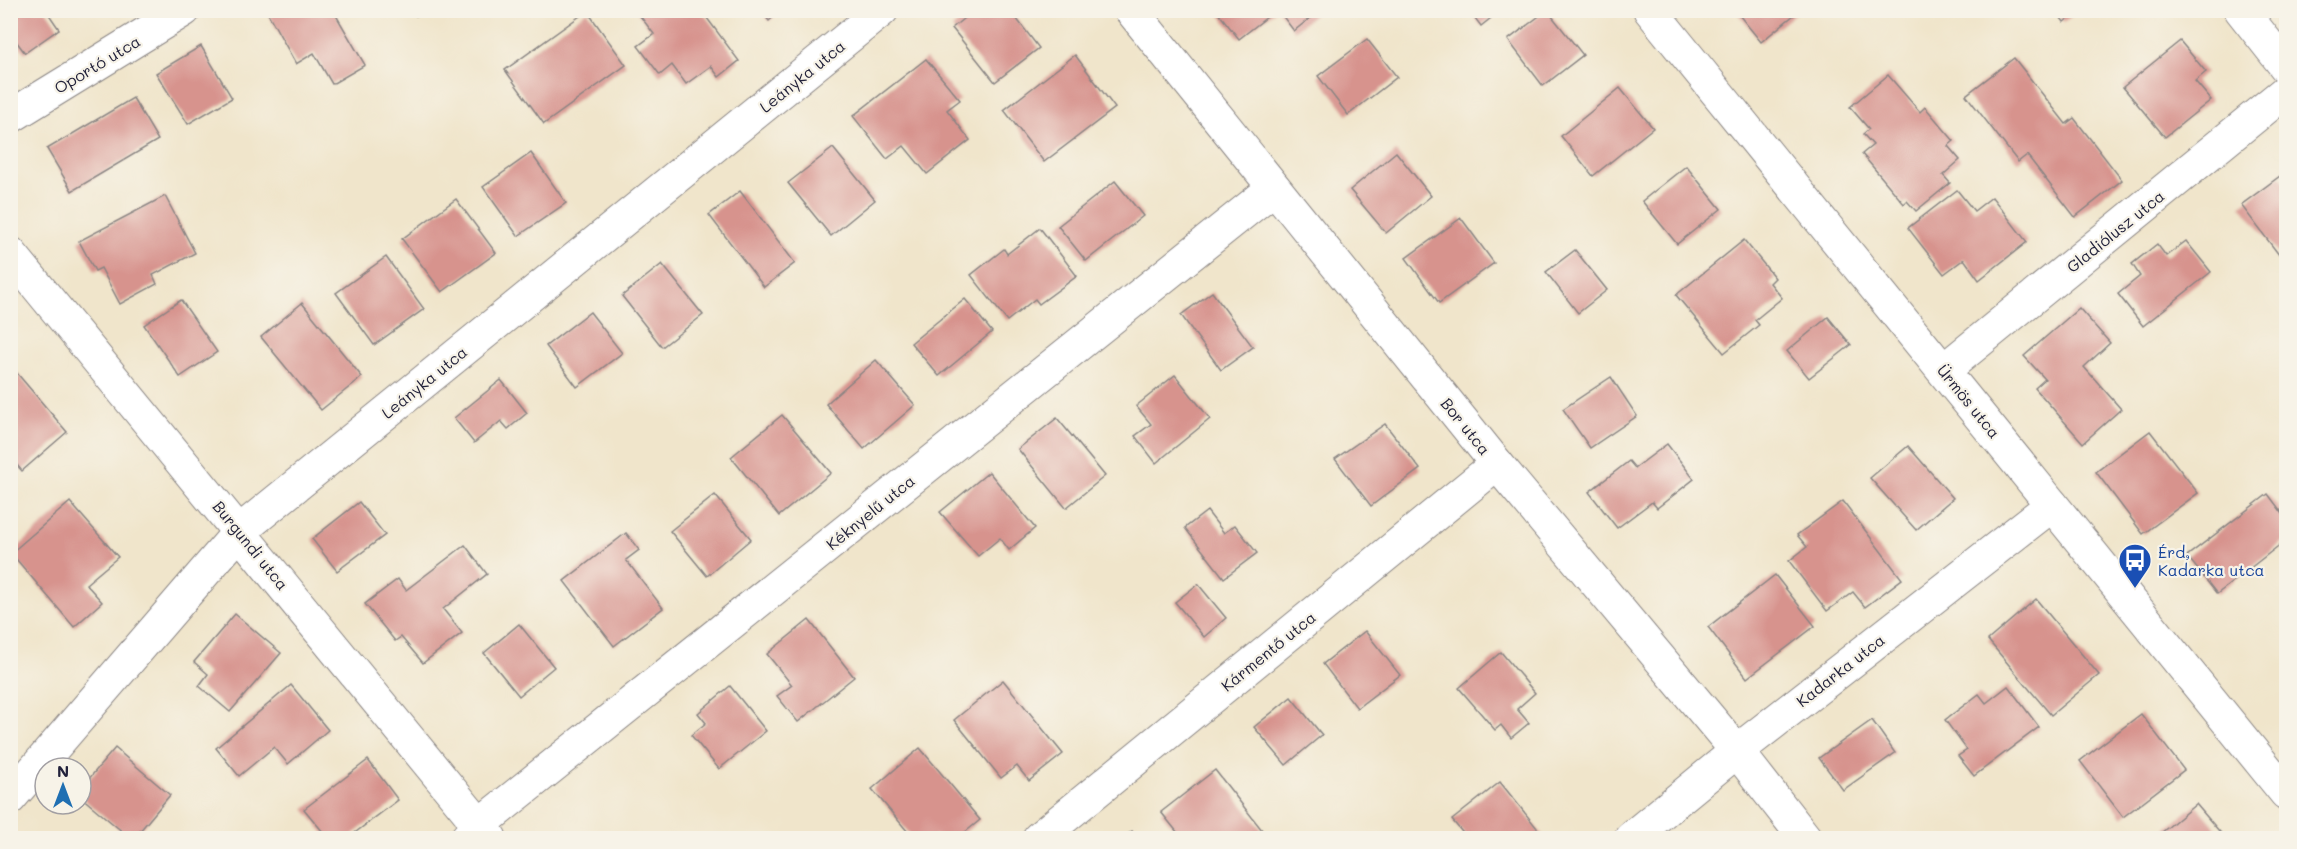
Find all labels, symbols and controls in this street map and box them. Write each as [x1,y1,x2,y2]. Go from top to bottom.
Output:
street label: Oportó utca [50,30,144,98]
street label: Leányka utca [755,35,849,117]
street label: Gladiólusz utca [2062,185,2168,277]
street label: Leányka utca [377,341,471,423]
street label: Ürmös utca [1933,360,2005,442]
street label: Bor utca [1437,393,1495,459]
street label: Kéknyelű utca [821,470,919,554]
street label: Burgundi utca [209,496,293,594]
place label: Érd, Kadarka utca [2158,541,2265,580]
bus stop icon: Érd, Kadarka utca [2117,542,2153,589]
street label: Kármentő utca [1216,606,1320,696]
street label: Kadarka utca [1792,629,1888,711]
north arrow [33,756,93,816]
text: N [57,760,69,781]

